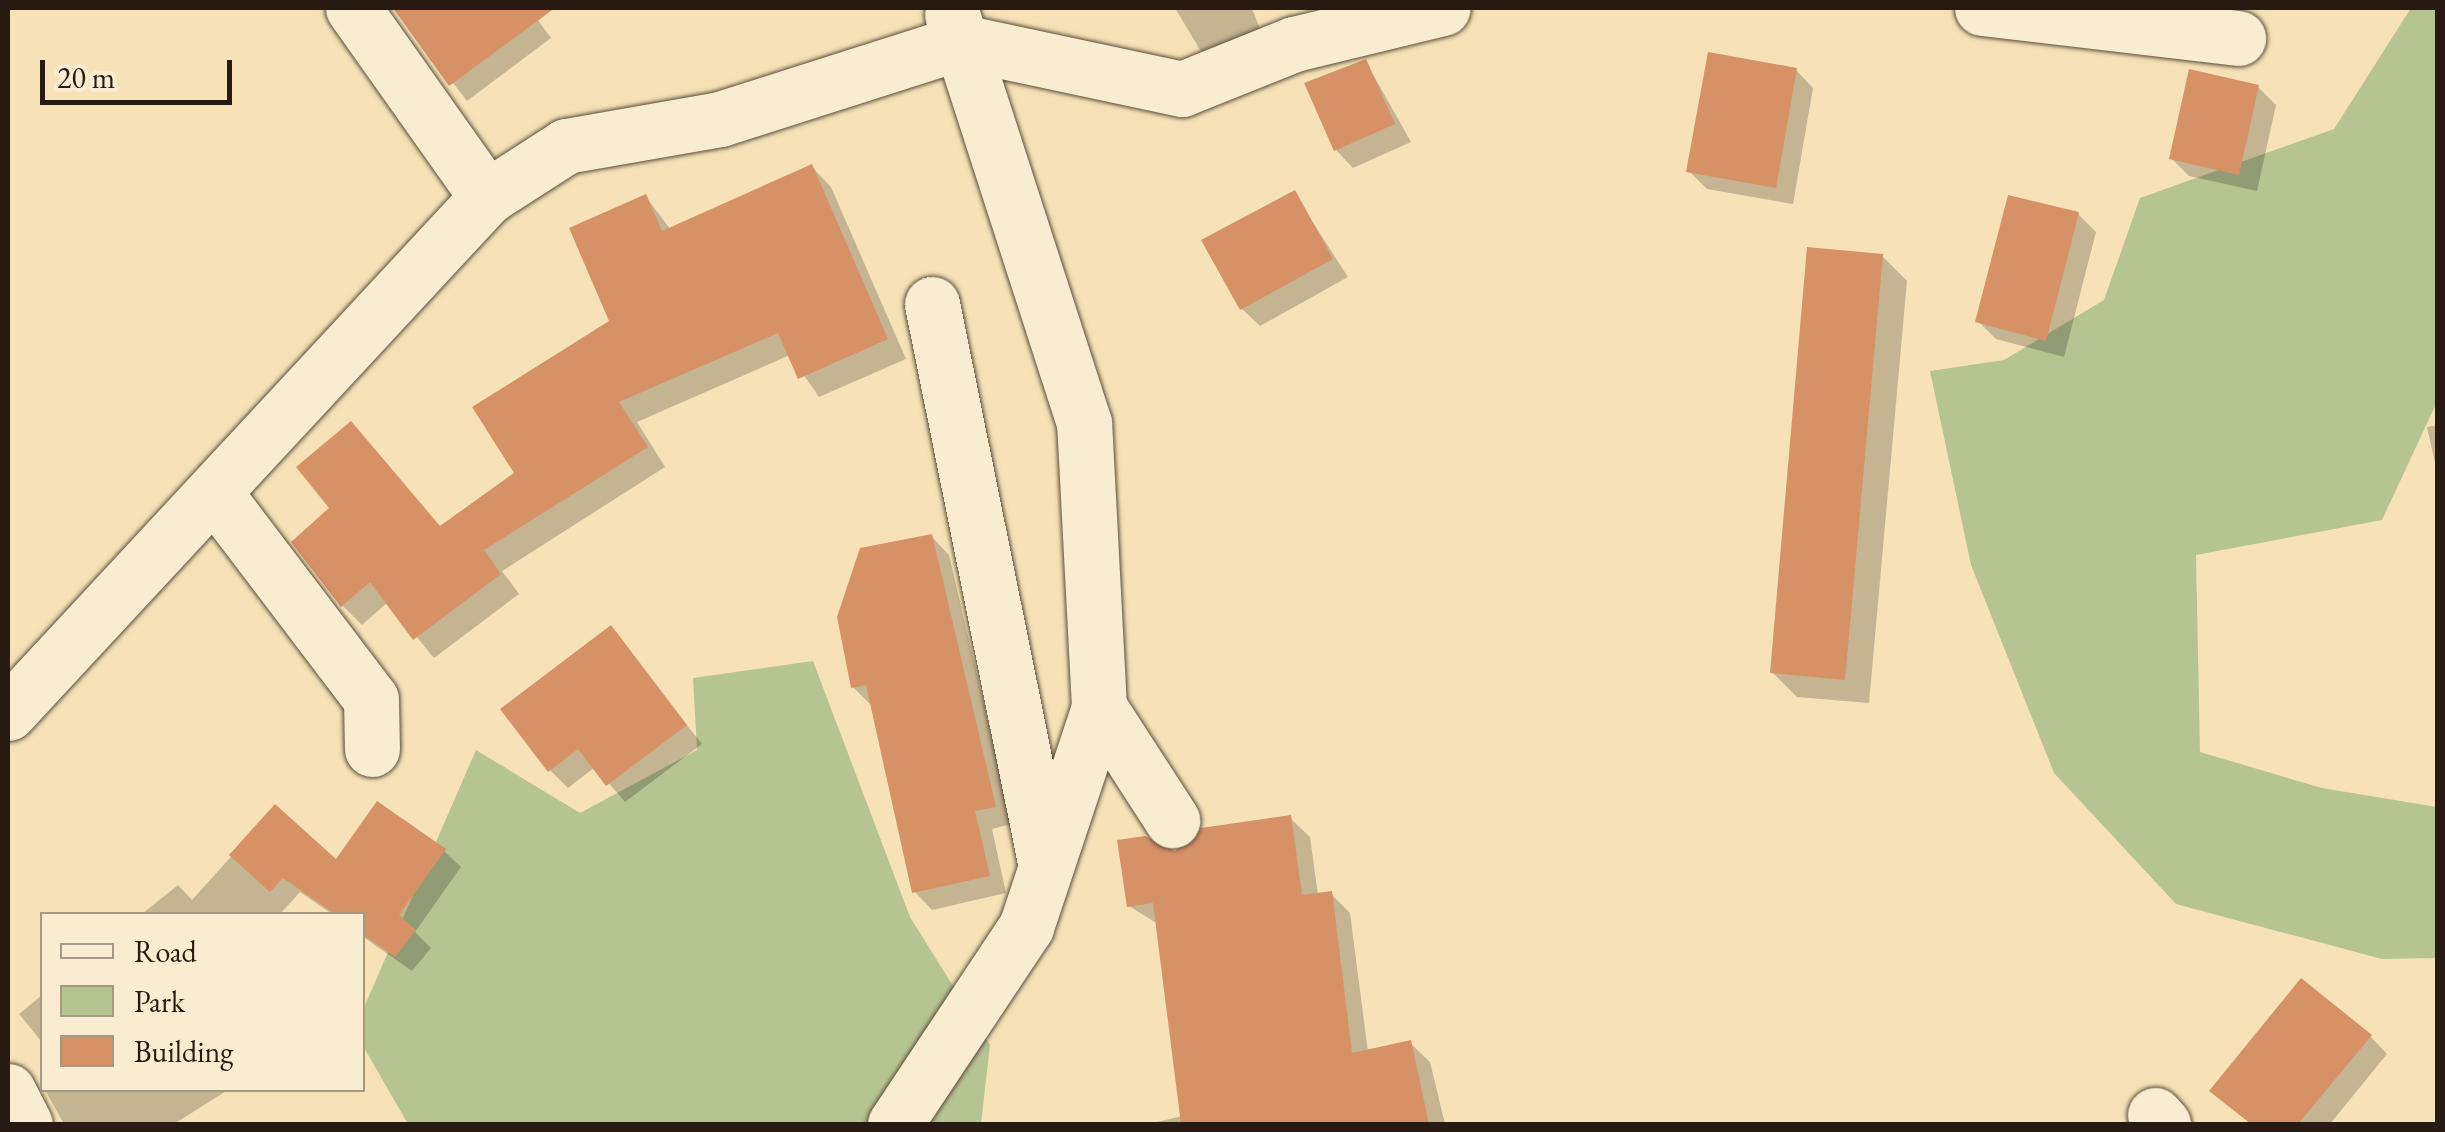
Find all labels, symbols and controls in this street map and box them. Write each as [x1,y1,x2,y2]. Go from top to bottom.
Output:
scale bar [45,40,238,102]
text: 20 m [57,58,115,97]
legend [40,912,365,1092]
text: Road [134,932,197,971]
text: Park [134,982,185,1021]
text: Building [134,1032,233,1071]

